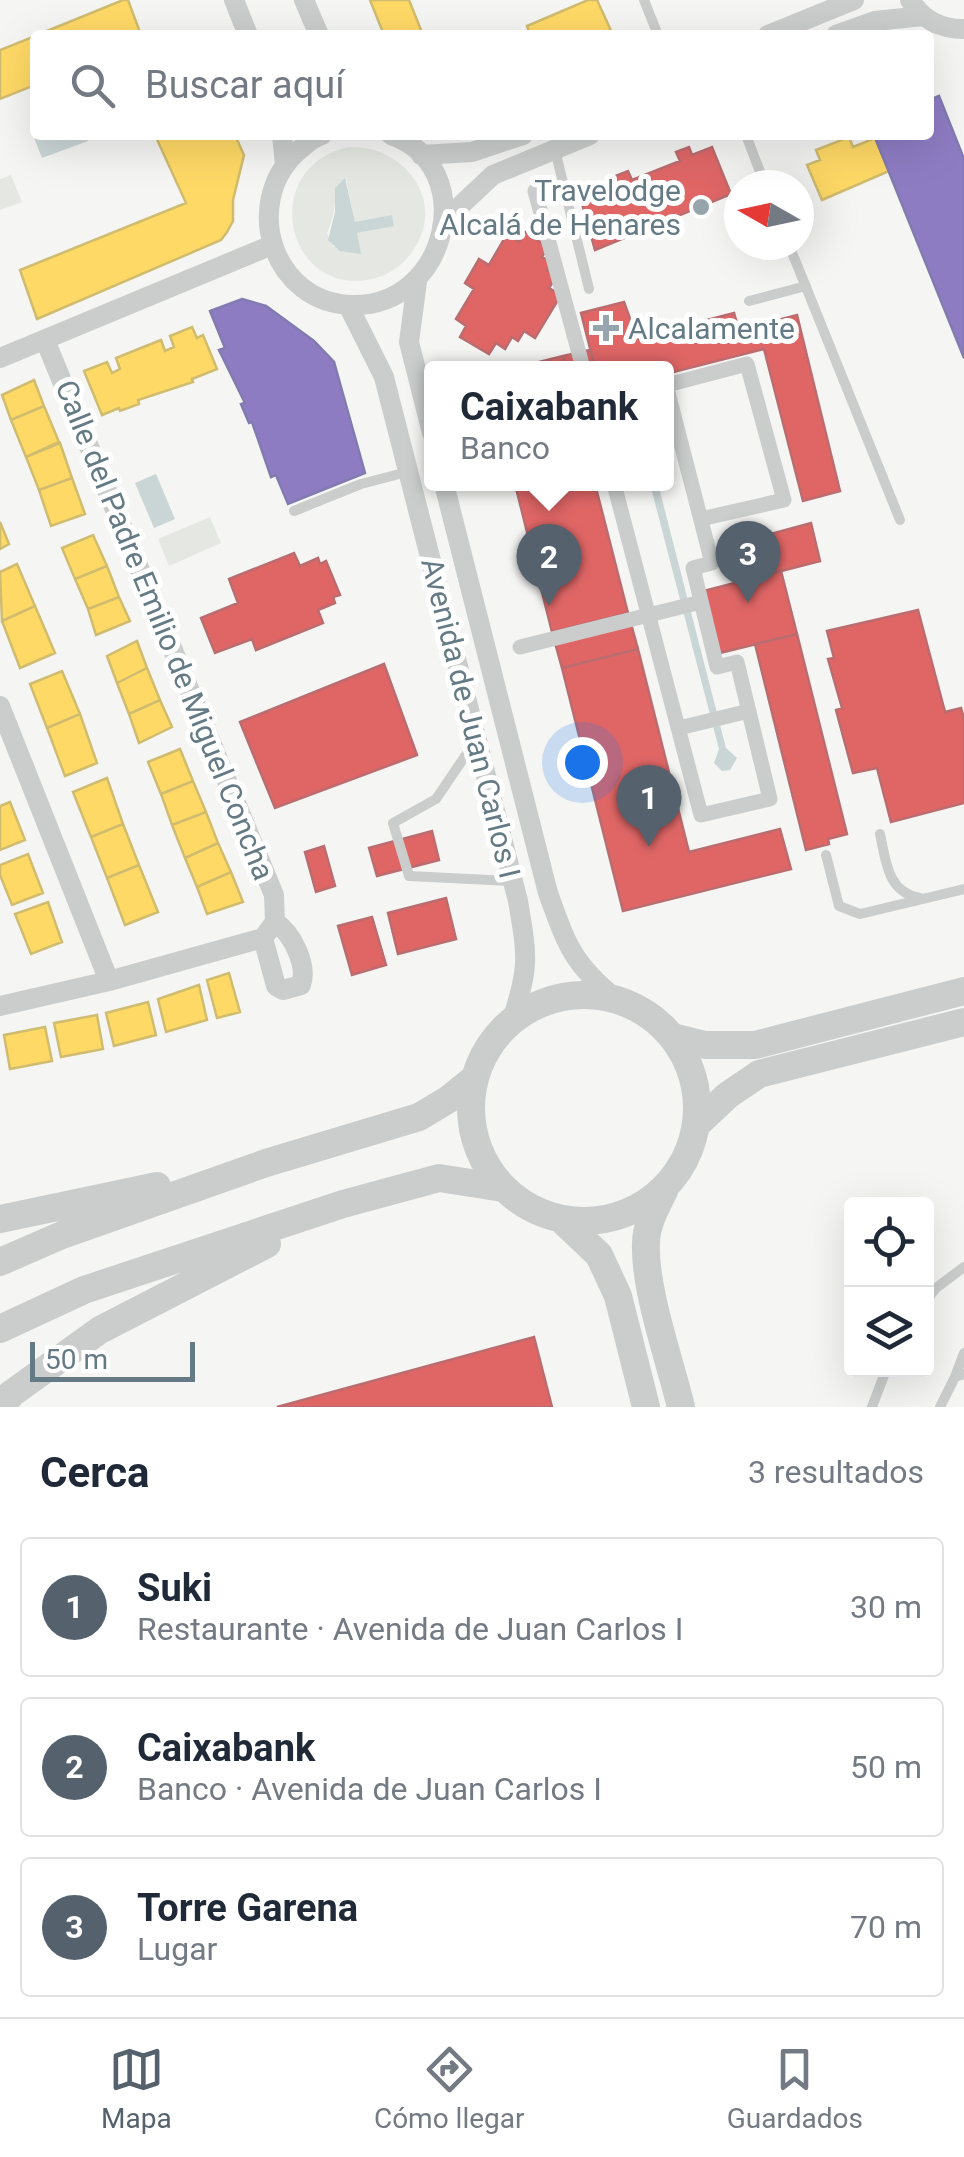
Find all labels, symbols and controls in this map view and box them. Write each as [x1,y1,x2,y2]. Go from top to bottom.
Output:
search box [30,30,934,140]
icon: search [65,58,120,113]
text: Buscar aquí [145,63,345,107]
north arrow [724,170,814,260]
place label: Travelodge Alcalá de Henares [439,173,681,242]
marker: Travelodge Alcalá de Henares [690,196,712,218]
place label: Alcalamente [628,311,795,346]
marker: Alcalamente [593,315,619,341]
popup [424,361,674,491]
street label: Calle del Padre Emilio de Miguel Concha [48,375,282,885]
text: Caixabank [460,385,638,429]
text: Banco [460,429,550,467]
pin: 3 [716,520,780,603]
pin: 2 [516,524,582,606]
street label: Avenida de Juan Carlos I [414,554,528,882]
your location [557,737,608,788]
pin: 1 [616,764,682,847]
map controls [844,1197,934,1377]
button: locate [844,1197,934,1287]
button: layers [844,1287,934,1377]
scale bar [30,1337,195,1382]
text: 50 m [45,1343,108,1376]
text: Cerca [40,1448,150,1497]
text: 3 resultados [748,1453,924,1491]
text: Suki [137,1566,212,1610]
text: 1 [65,1588,84,1626]
text: 30 m [850,1588,922,1626]
text: Restaurante · Avenida de Juan Carlos I [137,1610,683,1648]
text: Caixabank [137,1726,315,1770]
text: 2 [65,1748,84,1786]
text: 50 m [850,1748,922,1786]
text: Banco · Avenida de Juan Carlos I [137,1770,602,1808]
text: Torre Garena [137,1886,358,1930]
text: 3 [65,1908,84,1946]
text: 70 m [850,1908,922,1946]
text: Lugar [137,1930,217,1968]
tab: Mapa [101,2042,172,2135]
tab: Cómo llegar [374,2042,525,2135]
tab: Guardados [727,2042,863,2135]

